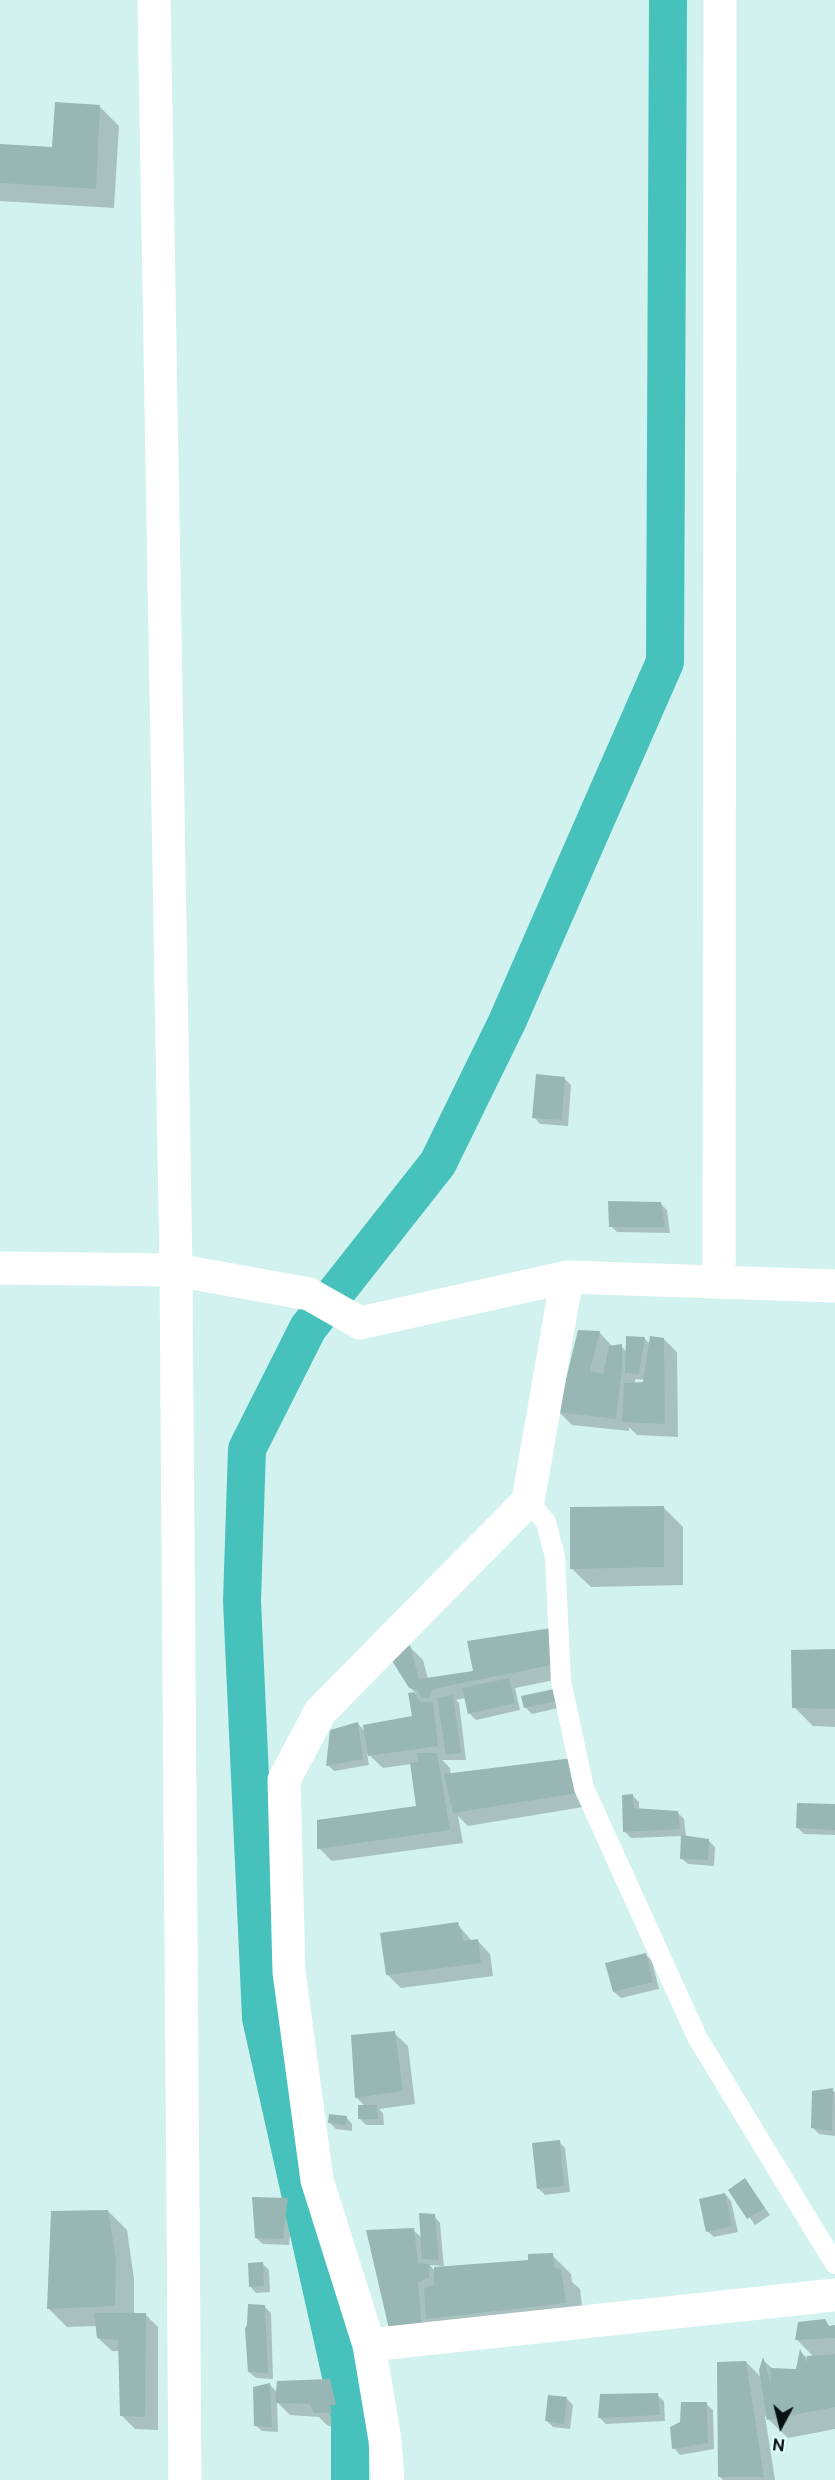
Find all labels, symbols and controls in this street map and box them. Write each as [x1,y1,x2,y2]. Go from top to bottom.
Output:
north arrow [751,2396,811,2456]
text: N [771,2434,786,2455]

